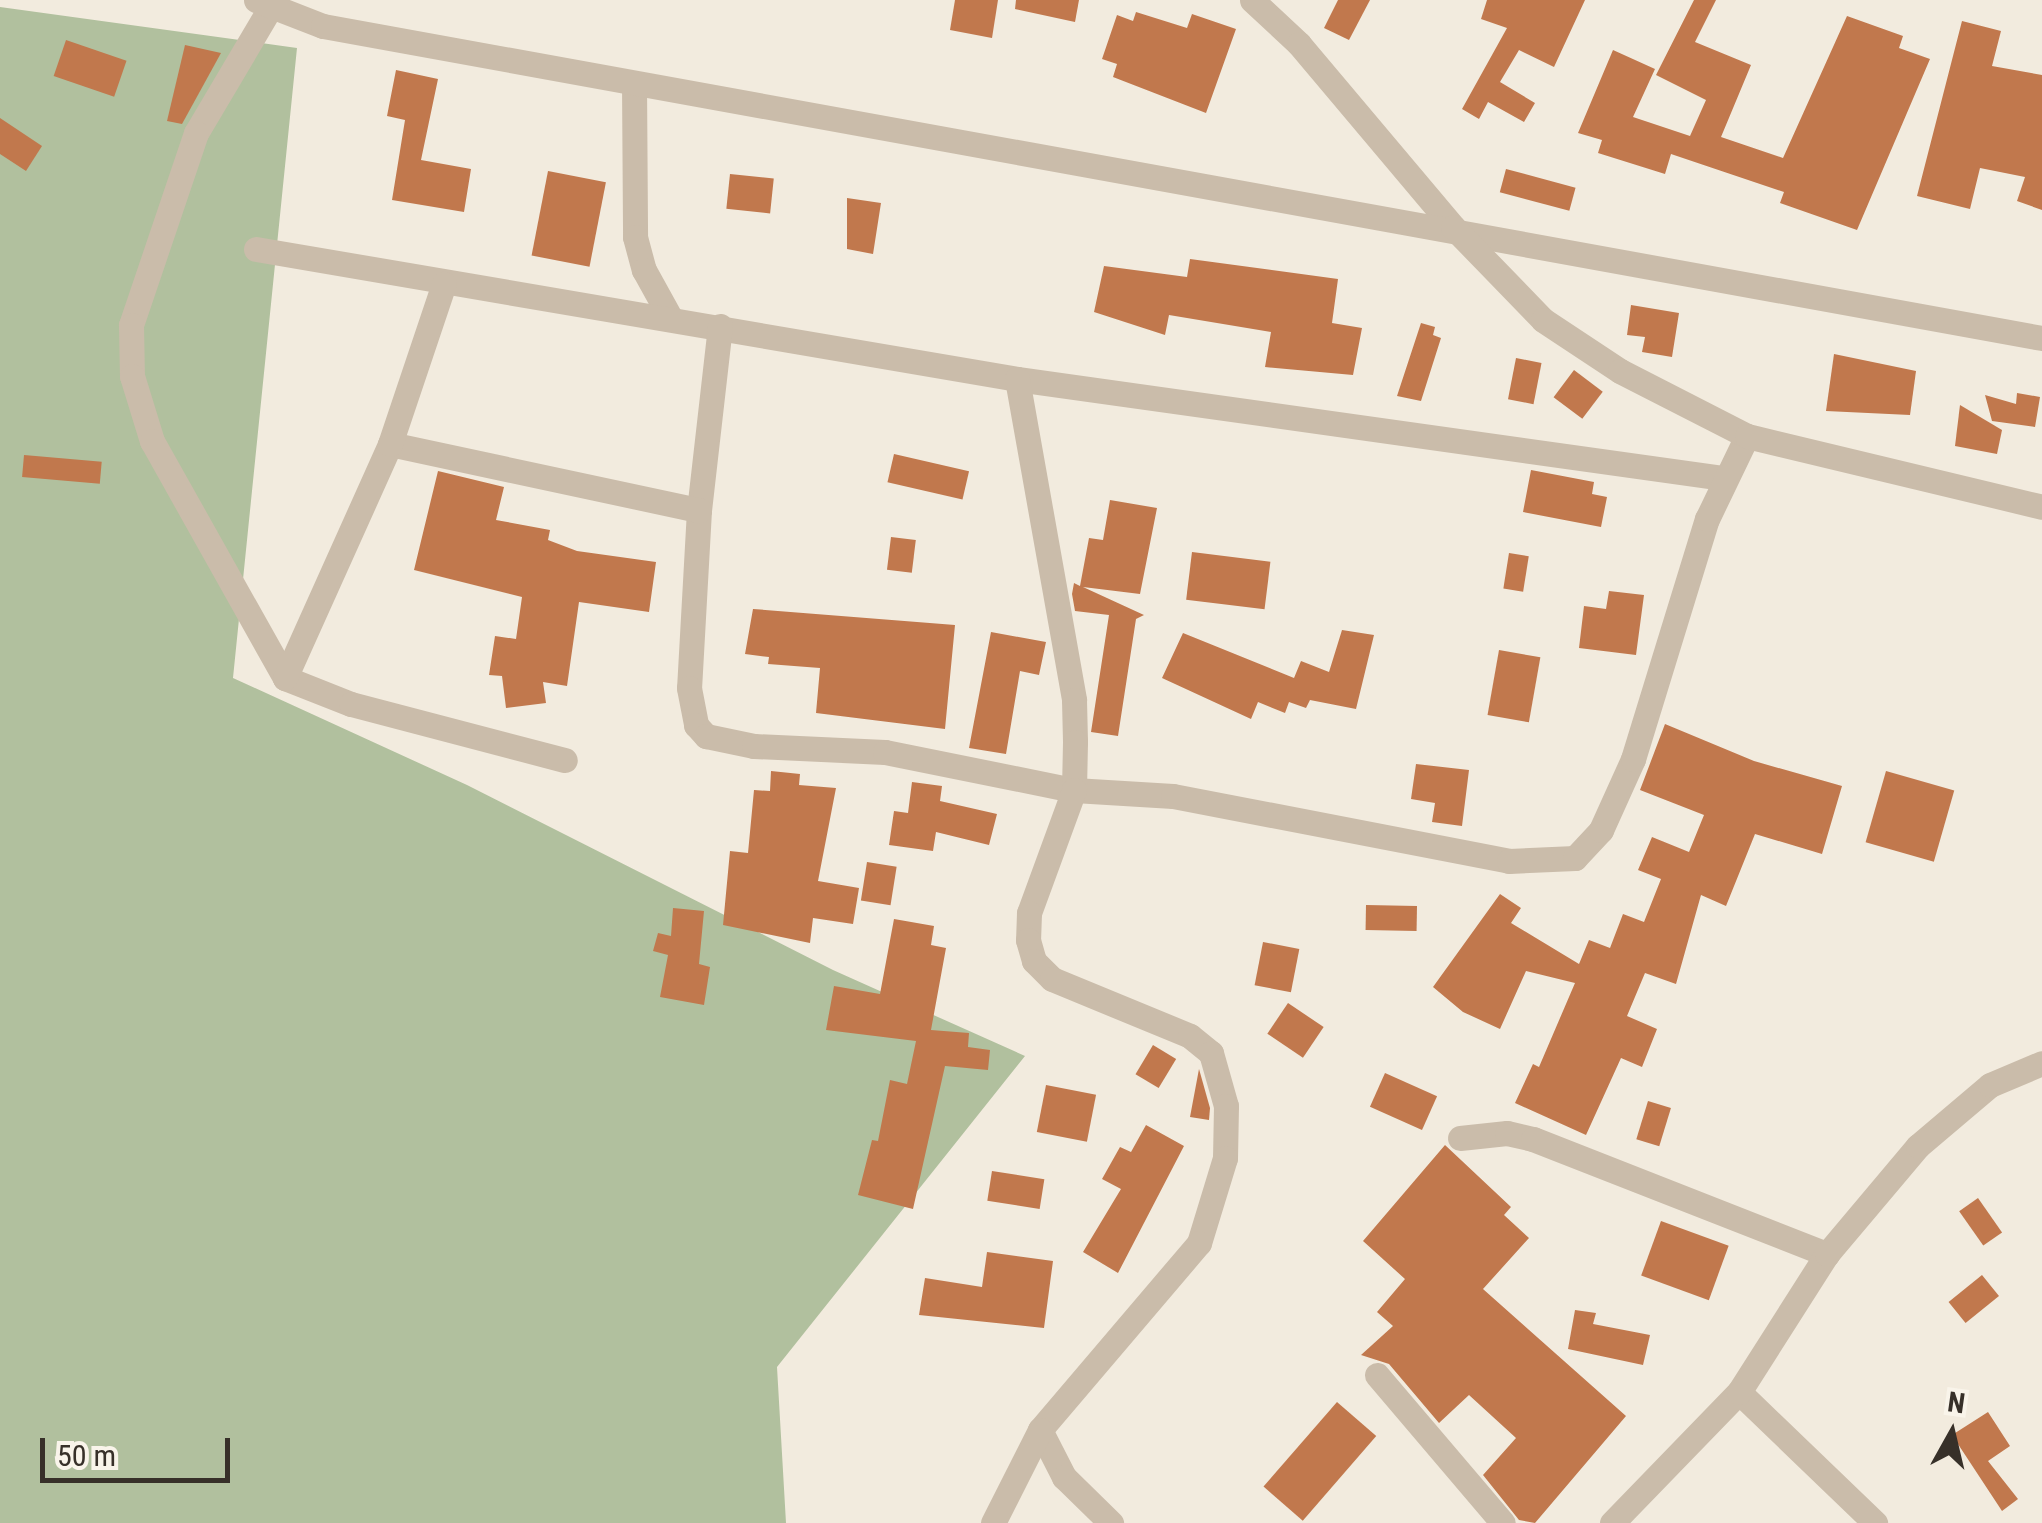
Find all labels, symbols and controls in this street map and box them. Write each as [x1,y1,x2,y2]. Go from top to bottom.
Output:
north arrow [1902,1383,2002,1483]
text: N [1945,1385,1967,1420]
scale bar [45,1418,235,1480]
text: 50 m [57,1438,116,1473]

